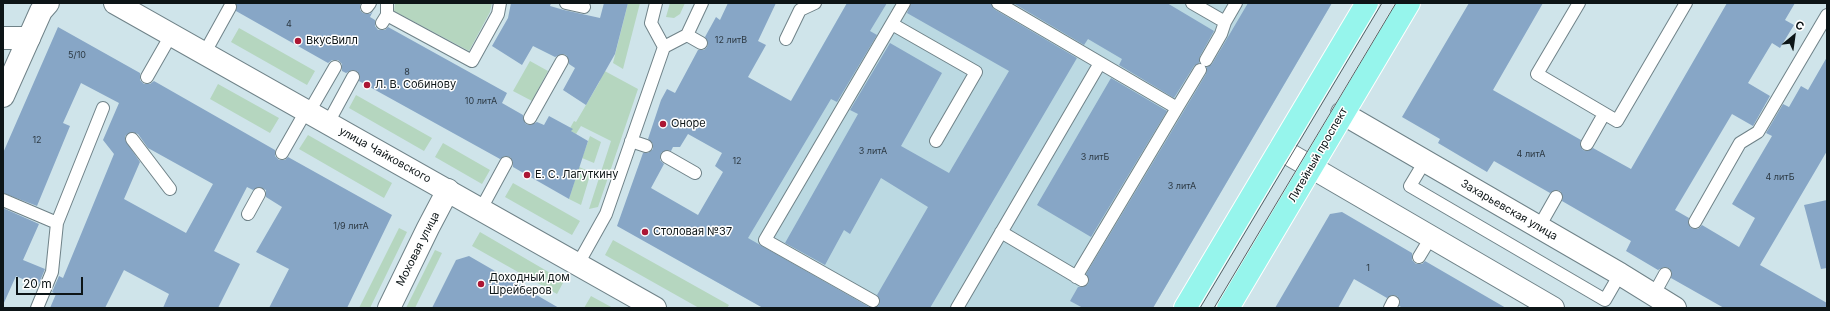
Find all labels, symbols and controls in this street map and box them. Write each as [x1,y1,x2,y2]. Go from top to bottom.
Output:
north arrow [1774,16,1814,56]
text: С [1793,17,1807,34]
house number: 4 [286,19,292,29]
place label: ВкусВилл [306,34,358,48]
house number: 12 литВ [715,35,747,45]
marker: ВкусВилл [293,36,303,46]
house number: 5/10 [68,50,86,60]
house number: 8 [404,67,410,77]
place label: Л. В. Собинову [375,78,456,92]
marker: Л. В. Собинову [362,80,372,90]
house number: 10 литА [465,96,497,106]
street label: Литейный проспект [1286,105,1350,205]
place label: Оноре [671,117,706,131]
marker: Оноре [658,119,668,129]
street label: улица Чайковского [337,124,433,186]
house number: 12 [32,135,42,145]
house number: 3 литА [859,146,887,156]
house number: 4 литА [1517,149,1545,159]
house number: 3 литБ [1081,152,1109,162]
house number: 12 [732,156,742,166]
place label: Е. С. Лагуткину [535,168,618,182]
marker: Е. С. Лагуткину [522,170,532,180]
house number: 4 литБ [1766,172,1794,182]
street label: Захарьевская улица [1458,177,1560,243]
house number: 3 литА [1168,181,1196,191]
street label: Моховая улица [394,210,442,288]
house number: 1/9 литА [333,221,369,231]
place label: Столовая №37 [653,225,732,239]
marker: Столовая №37 [640,227,650,237]
house number: 1 [1366,263,1370,273]
scale bar [18,269,85,295]
place label: Доходный дом Шрейберов [489,271,570,297]
text: 20 m [23,276,52,291]
marker: Доходный дом Шрейберов [476,279,486,289]

